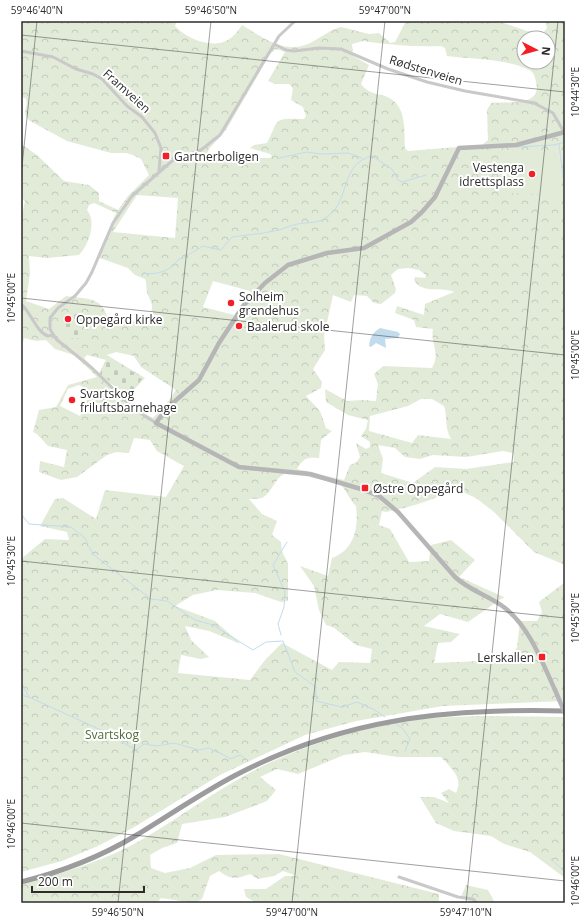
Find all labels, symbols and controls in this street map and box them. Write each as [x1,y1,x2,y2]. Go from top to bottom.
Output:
text: 59°46'40"N [11,3,63,17]
text: 59°46'50"N [185,3,237,17]
text: 59°47'00"N [359,3,411,17]
north arrow [516,30,556,70]
text: N [539,46,554,56]
street label: Rødstenveien [387,51,465,89]
street label: Framveien [99,65,155,117]
text: 10°44'30"E [568,67,582,117]
place label: Gartnerboligen [174,148,259,165]
marker: Gartnerboligen [161,151,171,161]
place label: Vestenga idrettsplass [459,159,524,190]
marker: Vestenga idrettsplass [527,169,537,179]
text: 10°45'00"E [4,273,18,323]
place label: Solheim grendehus [239,288,299,319]
marker: Solheim grendehus [226,298,236,308]
place label: Oppegård kirke [76,311,163,328]
marker: Oppegård kirke [63,314,73,324]
place label: Baalerud skole [247,318,330,335]
marker: Baalerud skole [234,321,244,331]
text: 10°45'00"E [568,330,582,380]
place label: Svartskog friluftsbarnehage [80,385,177,416]
marker: Svartskog friluftsbarnehage [67,395,77,405]
place label: Østre Oppegård [373,480,463,497]
marker: Østre Oppegård [360,483,370,493]
text: 10°45'30"E [4,536,18,586]
text: 10°45'30"E [568,593,582,643]
place label: Lerskallen [477,649,534,666]
marker: Lerskallen [537,652,547,662]
park label: Svartskog [85,726,140,743]
text: 10°46'00"E [4,799,18,849]
text: 10°46'00"E [568,856,582,906]
scale bar [32,868,144,894]
text: 200 m [38,873,73,890]
text: 59°46'50"N [92,905,144,919]
text: 59°47'00"N [266,905,318,919]
text: 59°47'10"N [440,905,492,919]

